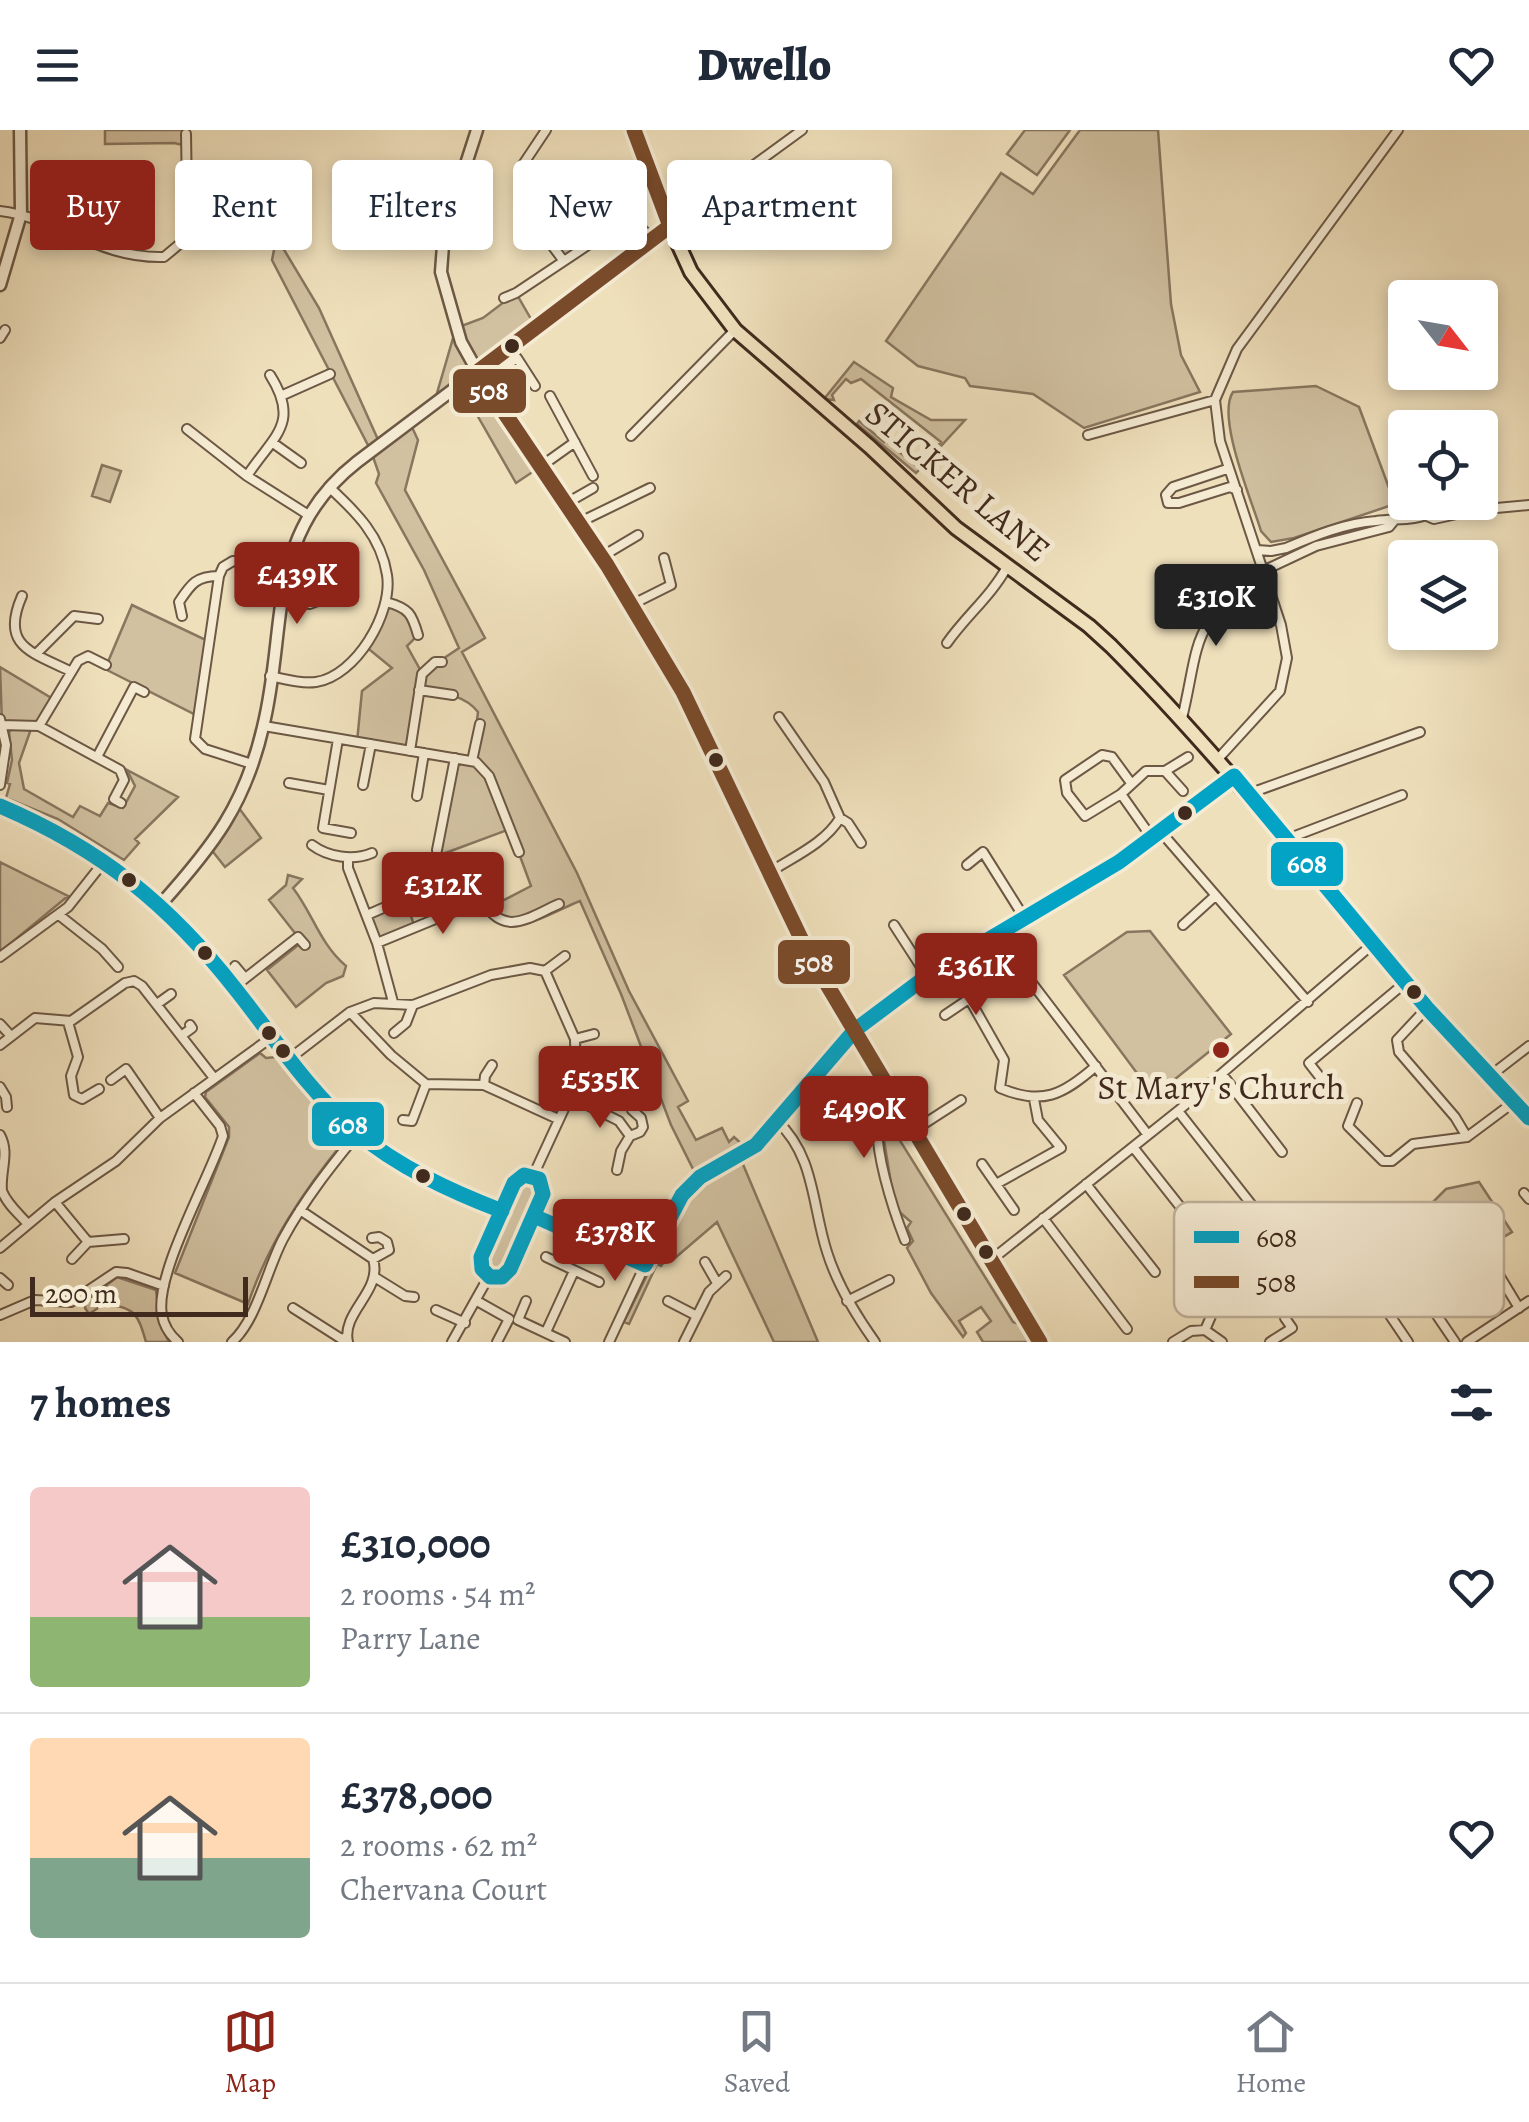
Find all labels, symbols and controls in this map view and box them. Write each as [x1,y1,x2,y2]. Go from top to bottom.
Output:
text: Dwello [697,34,832,96]
icon: menu [30,38,85,93]
icon: heart [1444,38,1499,93]
chip: Buy [30,160,155,250]
chip: Rent [175,160,312,250]
chip: Filters [332,160,493,250]
chip: New [513,160,647,250]
chip: Apartment [667,160,892,250]
north arrow [1388,280,1498,390]
map controls [1388,280,1498,650]
unlabelled marker [502,336,522,356]
line badge: 508 [451,367,528,415]
text: 508 [469,372,509,410]
street label: STICKER LANE [855,389,1061,573]
button: locate [1388,410,1498,520]
button: layers [1388,540,1498,650]
pin: £439K [227,542,367,627]
text: £439K [256,552,338,596]
pin: £310K [1146,564,1286,649]
text: £310K [1177,574,1255,618]
unlabelled marker [706,750,726,770]
unlabelled marker [1175,803,1195,823]
line badge: 608 [1269,840,1345,888]
text: 608 [1287,845,1327,883]
pin: £312K [373,852,513,937]
text: £312K [404,862,482,906]
unlabelled marker [119,870,139,890]
pin: £361K [906,933,1046,1018]
line badge: 508 [776,938,852,986]
unlabelled marker [195,943,215,963]
text: £361K [937,943,1015,987]
text: 508 [794,944,834,982]
unlabelled marker [1404,982,1424,1002]
unlabelled marker [259,1023,279,1043]
marker: St Mary's Church [1210,1039,1232,1061]
unlabelled marker [273,1041,293,1061]
pin: £535K [530,1046,670,1131]
text: £535K [561,1056,639,1100]
place label: St Mary's Church [1097,1063,1345,1111]
pin: £490K [794,1076,934,1161]
text: £490K [822,1086,906,1130]
line badge: 608 [310,1100,386,1148]
text: 608 [328,1106,368,1144]
unlabelled marker [413,1166,433,1186]
pin: £378K [545,1199,685,1284]
legend [1174,1202,1504,1317]
unlabelled marker [954,1204,974,1224]
text: £378K [575,1209,655,1253]
text: 608 [1256,1219,1297,1257]
unlabelled marker [976,1242,996,1262]
text: 508 [1256,1264,1297,1302]
scale bar [30,1272,248,1316]
text: 200 m [45,1275,117,1313]
text: 7 homes [30,1374,171,1431]
icon: filters [1444,1375,1499,1430]
text: £310,000 [340,1515,491,1572]
icon: home [110,1527,230,1647]
icon: heart [1444,1560,1499,1615]
text: 2 rooms · 54 m² [340,1572,536,1616]
text: Parry Lane [340,1616,481,1660]
text: £378,000 [340,1766,493,1823]
icon: home [110,1778,230,1898]
icon: heart [1444,1811,1499,1866]
text: 2 rooms · 62 m² [340,1823,537,1867]
text: Chervana Court [340,1867,547,1911]
tab: Map [223,2004,278,2102]
tab: Saved [724,2004,790,2102]
tab: Home [1236,2004,1306,2102]

